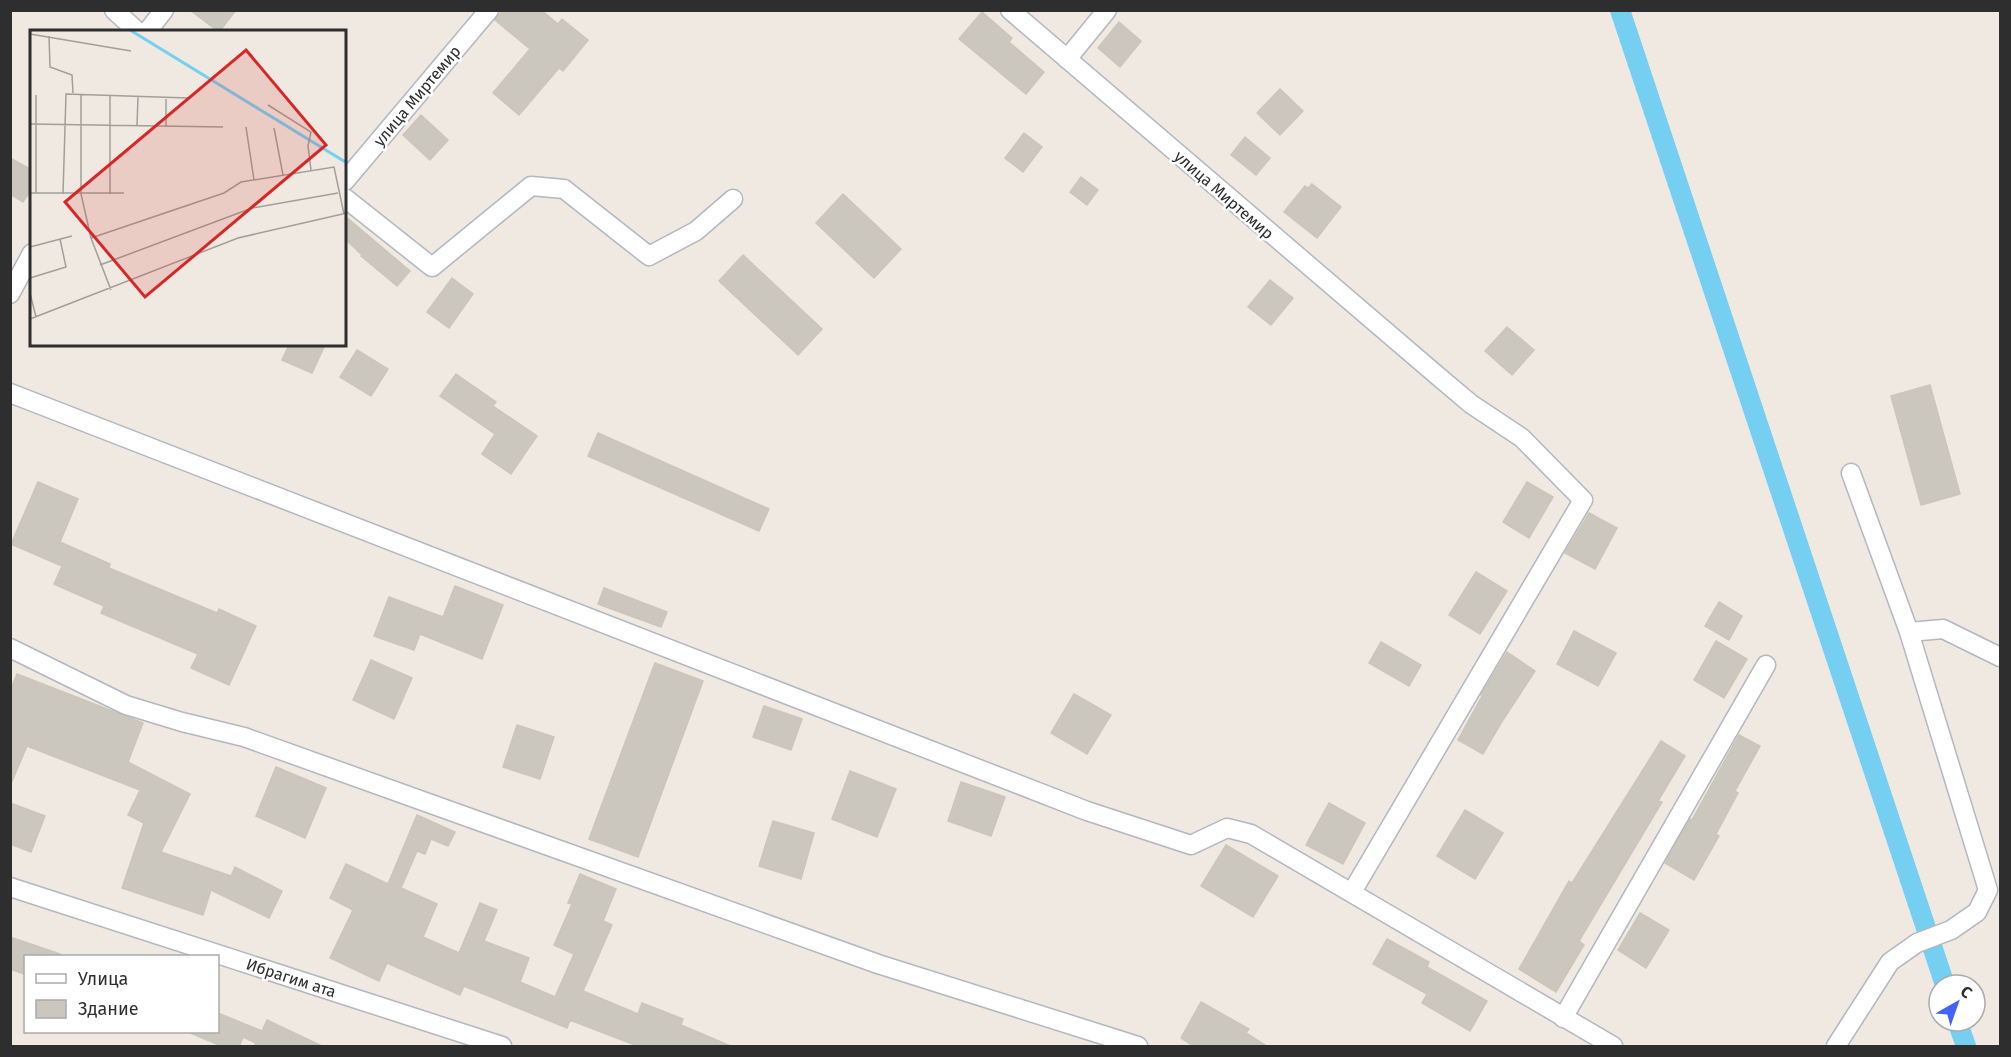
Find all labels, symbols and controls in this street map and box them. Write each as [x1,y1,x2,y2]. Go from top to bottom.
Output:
inset map [30,30,346,346]
street label: улица Миртемир [369,42,465,150]
street label: улица Миртемир [1170,147,1278,243]
legend [24,955,219,1033]
street label: Ибрагим ата [244,955,338,1001]
text: Улица [78,968,128,990]
north arrow [1927,973,1987,1033]
text: С [1957,982,1977,1003]
text: Здание [78,998,139,1020]

